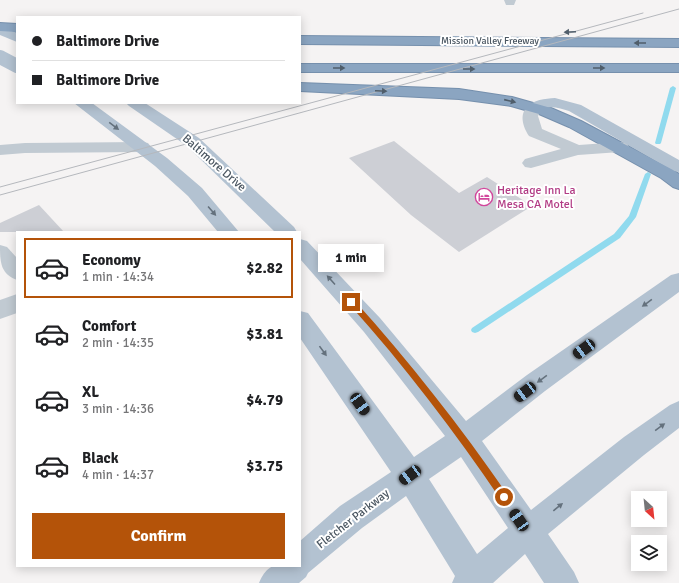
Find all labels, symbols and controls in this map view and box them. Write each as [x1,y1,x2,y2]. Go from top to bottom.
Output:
one-way arrow [563,29,576,35]
text: Baltimore Drive [56,32,159,50]
street label: Mission Valley Freeway [441,35,539,47]
one-way arrow [634,39,646,46]
one-way arrow [333,65,346,71]
one-way arrow [593,65,606,71]
one-way arrow [463,66,476,72]
text: Baltimore Drive [56,71,159,89]
one-way arrow [375,87,387,94]
one-way arrow [504,99,516,105]
one-way arrow [108,122,119,130]
street label: Baltimore Drive [179,131,249,195]
place label: Heritage Inn La Mesa CA Motel [497,183,576,212]
hotel icon: Heritage Inn La Mesa CA Motel [474,187,494,207]
one-way arrow [207,206,216,216]
callout: 1 min [318,244,384,272]
icon: car [34,250,70,286]
text: 1 min [335,250,367,266]
text: Economy [82,251,141,269]
text: $2.82 [246,259,283,277]
text: 1 min · 14:34 [82,269,154,285]
one-way arrow [326,275,336,285]
route end [342,293,360,311]
one-way arrow [642,299,653,307]
icon: car [34,316,70,352]
text: Comfort [82,317,136,335]
text: $3.81 [246,325,283,343]
text: 2 min · 14:35 [82,335,154,351]
car [571,337,597,361]
one-way arrow [319,346,328,357]
one-way arrow [536,375,547,383]
car [512,380,538,404]
icon: car [34,382,70,418]
text: XL [82,383,99,401]
text: $4.79 [246,391,283,409]
car [348,391,372,417]
text: 3 min · 14:36 [82,401,154,417]
one-way arrow [655,423,665,431]
icon: car [34,448,70,484]
text: Black [82,449,119,467]
text: $3.75 [246,457,283,475]
car [397,463,423,487]
text: 4 min · 14:37 [82,467,154,483]
street label: Fletcher Parkway [314,486,393,552]
route start [495,488,513,506]
north arrow [631,491,667,527]
map controls [631,491,667,571]
one-way arrow [552,503,563,512]
car [507,507,531,533]
button: Confirm [32,513,285,559]
button: layers [631,535,667,571]

